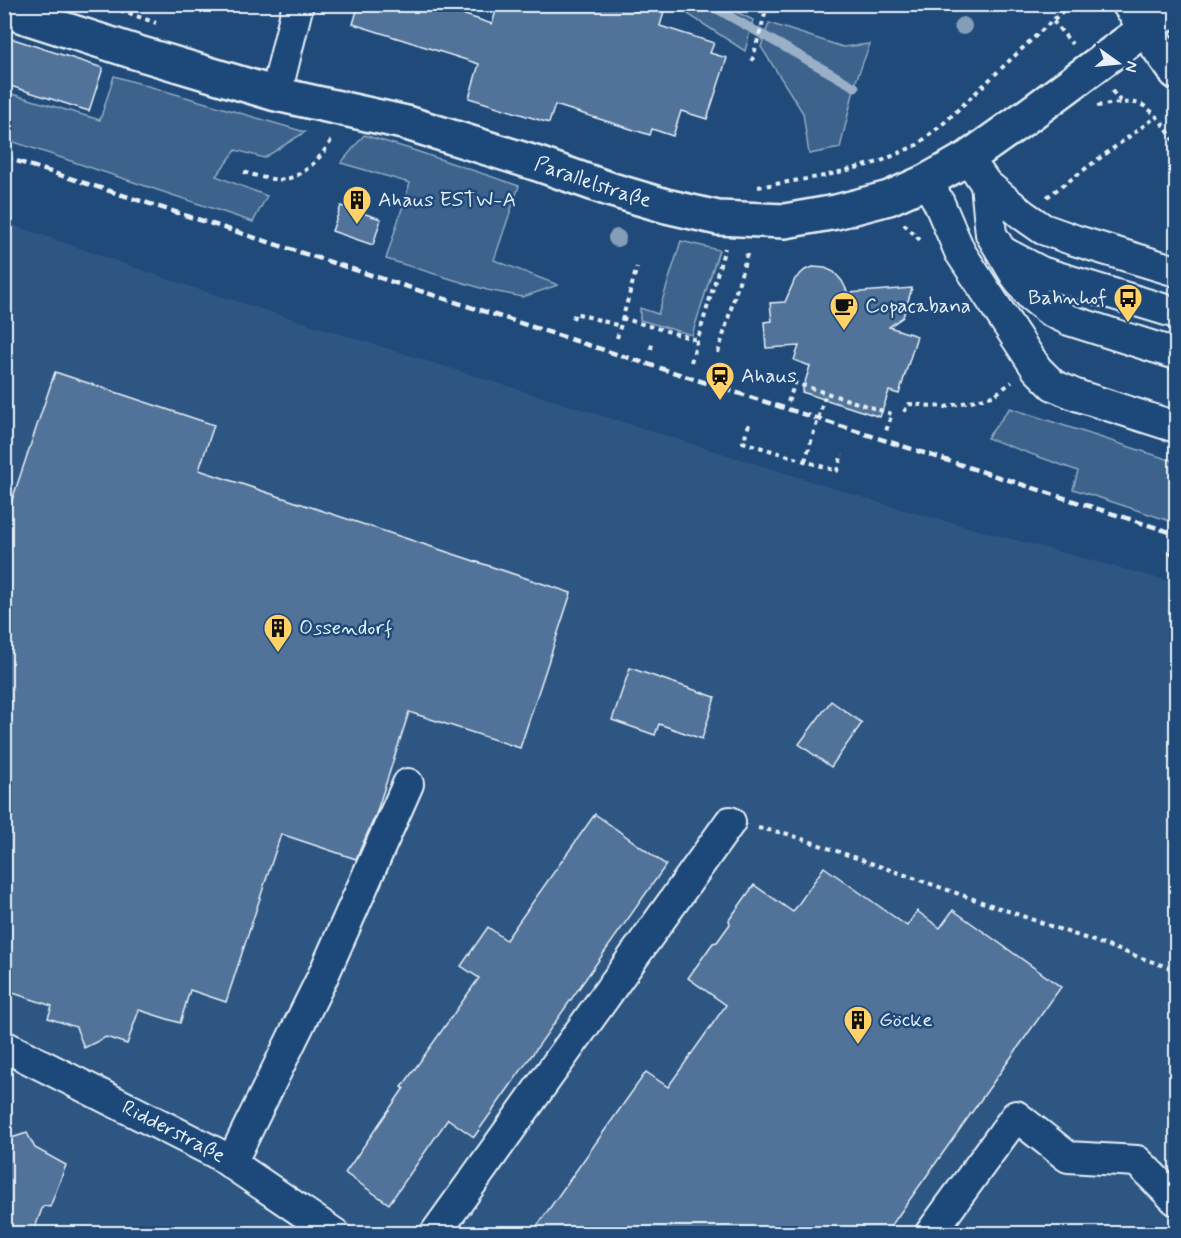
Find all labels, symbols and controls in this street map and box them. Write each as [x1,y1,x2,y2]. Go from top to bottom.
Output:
north arrow [1088,33,1148,93]
text: N [1120,59,1143,74]
street label: Parallelstraße [531,150,655,215]
building icon: Ahaus ESTW-A [341,184,373,226]
place label: Ahaus ESTW-A [378,186,516,214]
bus stop icon: Bahnhof [1112,282,1144,324]
place label: Bahnhof [1028,284,1107,312]
cafe icon: Copacabana [828,290,860,332]
place label: Copacabana [865,292,971,320]
station icon: Ahaus [704,360,736,402]
place label: Ahaus [741,362,797,390]
building icon: Ossendorf [262,612,294,654]
place label: Ossendorf [299,614,392,642]
building icon: Göcke [842,1004,874,1046]
place label: Göcke [879,1006,933,1034]
street label: Ridderstraße [117,1094,231,1170]

